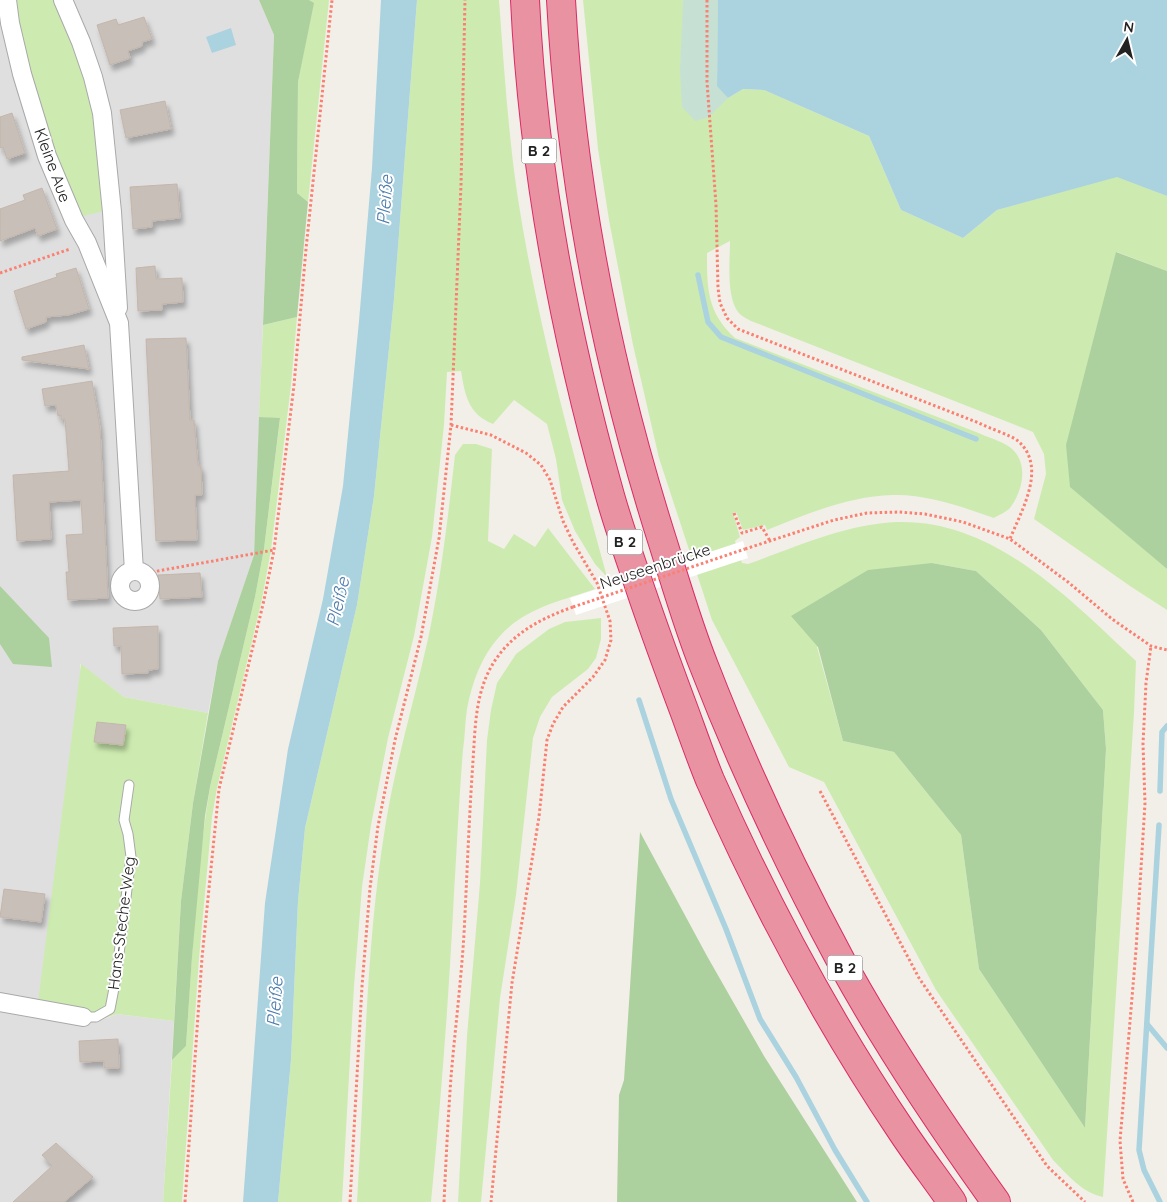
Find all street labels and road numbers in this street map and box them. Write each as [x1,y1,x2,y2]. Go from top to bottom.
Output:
street label: Kleine Aue [30,125,76,205]
road number: B 2 [522,138,556,164]
road number: B 2 [608,530,642,554]
street label: Neuseenbrücke [597,539,713,593]
street label: Hans-Steche-Weg [103,855,139,991]
road number: B 2 [828,956,862,980]

